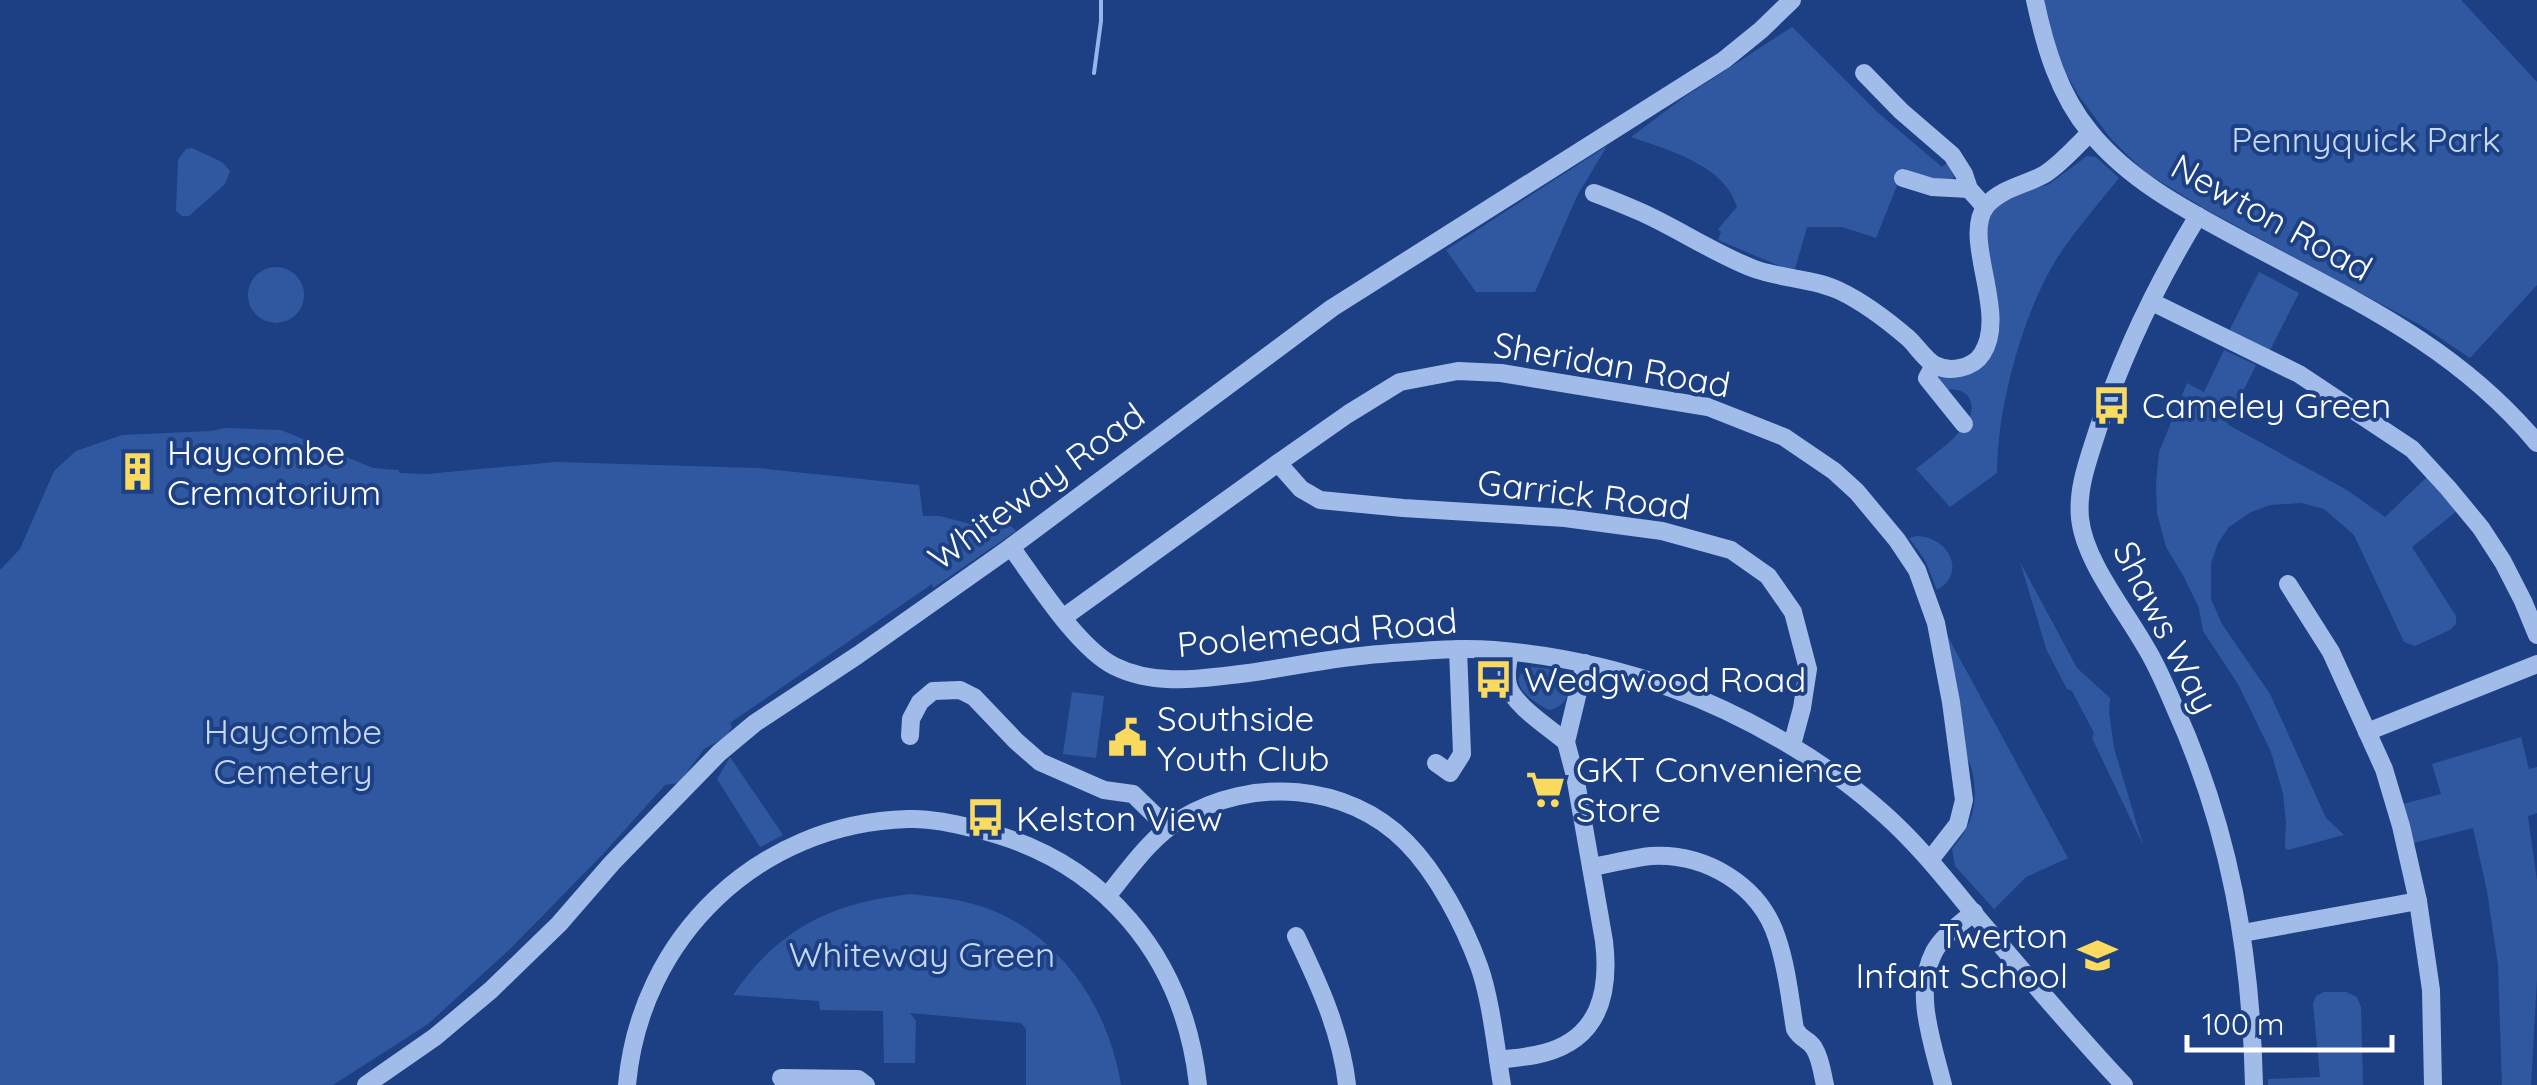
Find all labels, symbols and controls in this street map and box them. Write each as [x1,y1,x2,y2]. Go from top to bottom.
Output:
park label: Pennyquick Park [2231,117,2501,161]
street label: Newton Road [2164,144,2380,290]
street label: Sheridan Road [1490,322,1734,406]
place label: Cameley Green [2142,383,2391,427]
bus stop icon: Cameley Green [2091,384,2133,426]
street label: Whiteway Road [919,393,1153,579]
place label: Haycombe Crematorium [167,430,381,514]
building icon: Haycombe Crematorium [116,451,158,493]
street label: Garrick Road [1475,459,1693,529]
street label: Shaws Way [2104,534,2228,720]
street label: Poolemead Road [1175,598,1459,666]
place label: Wedgwood Road [1524,657,1806,701]
bus stop icon: Wedgwood Road [1473,658,1515,700]
place label: Southside Youth Club [1157,696,1329,780]
park label: Haycombe Cemetery [204,709,382,793]
public building icon: Southside Youth Club [1106,717,1148,759]
place label: GKT Convenience Store [1576,747,1862,831]
supermarket icon: GKT Convenience Store [1525,768,1567,810]
place label: Kelston View [1016,796,1223,840]
bus stop icon: Kelston View [965,797,1007,839]
place label: Twerton Infant School [1856,913,2068,997]
park label: Whiteway Green [789,932,1055,976]
school or university icon: Twerton Infant School [2077,934,2119,976]
scale bar [2187,990,2392,1052]
text: 100 m [2202,1005,2284,1043]

